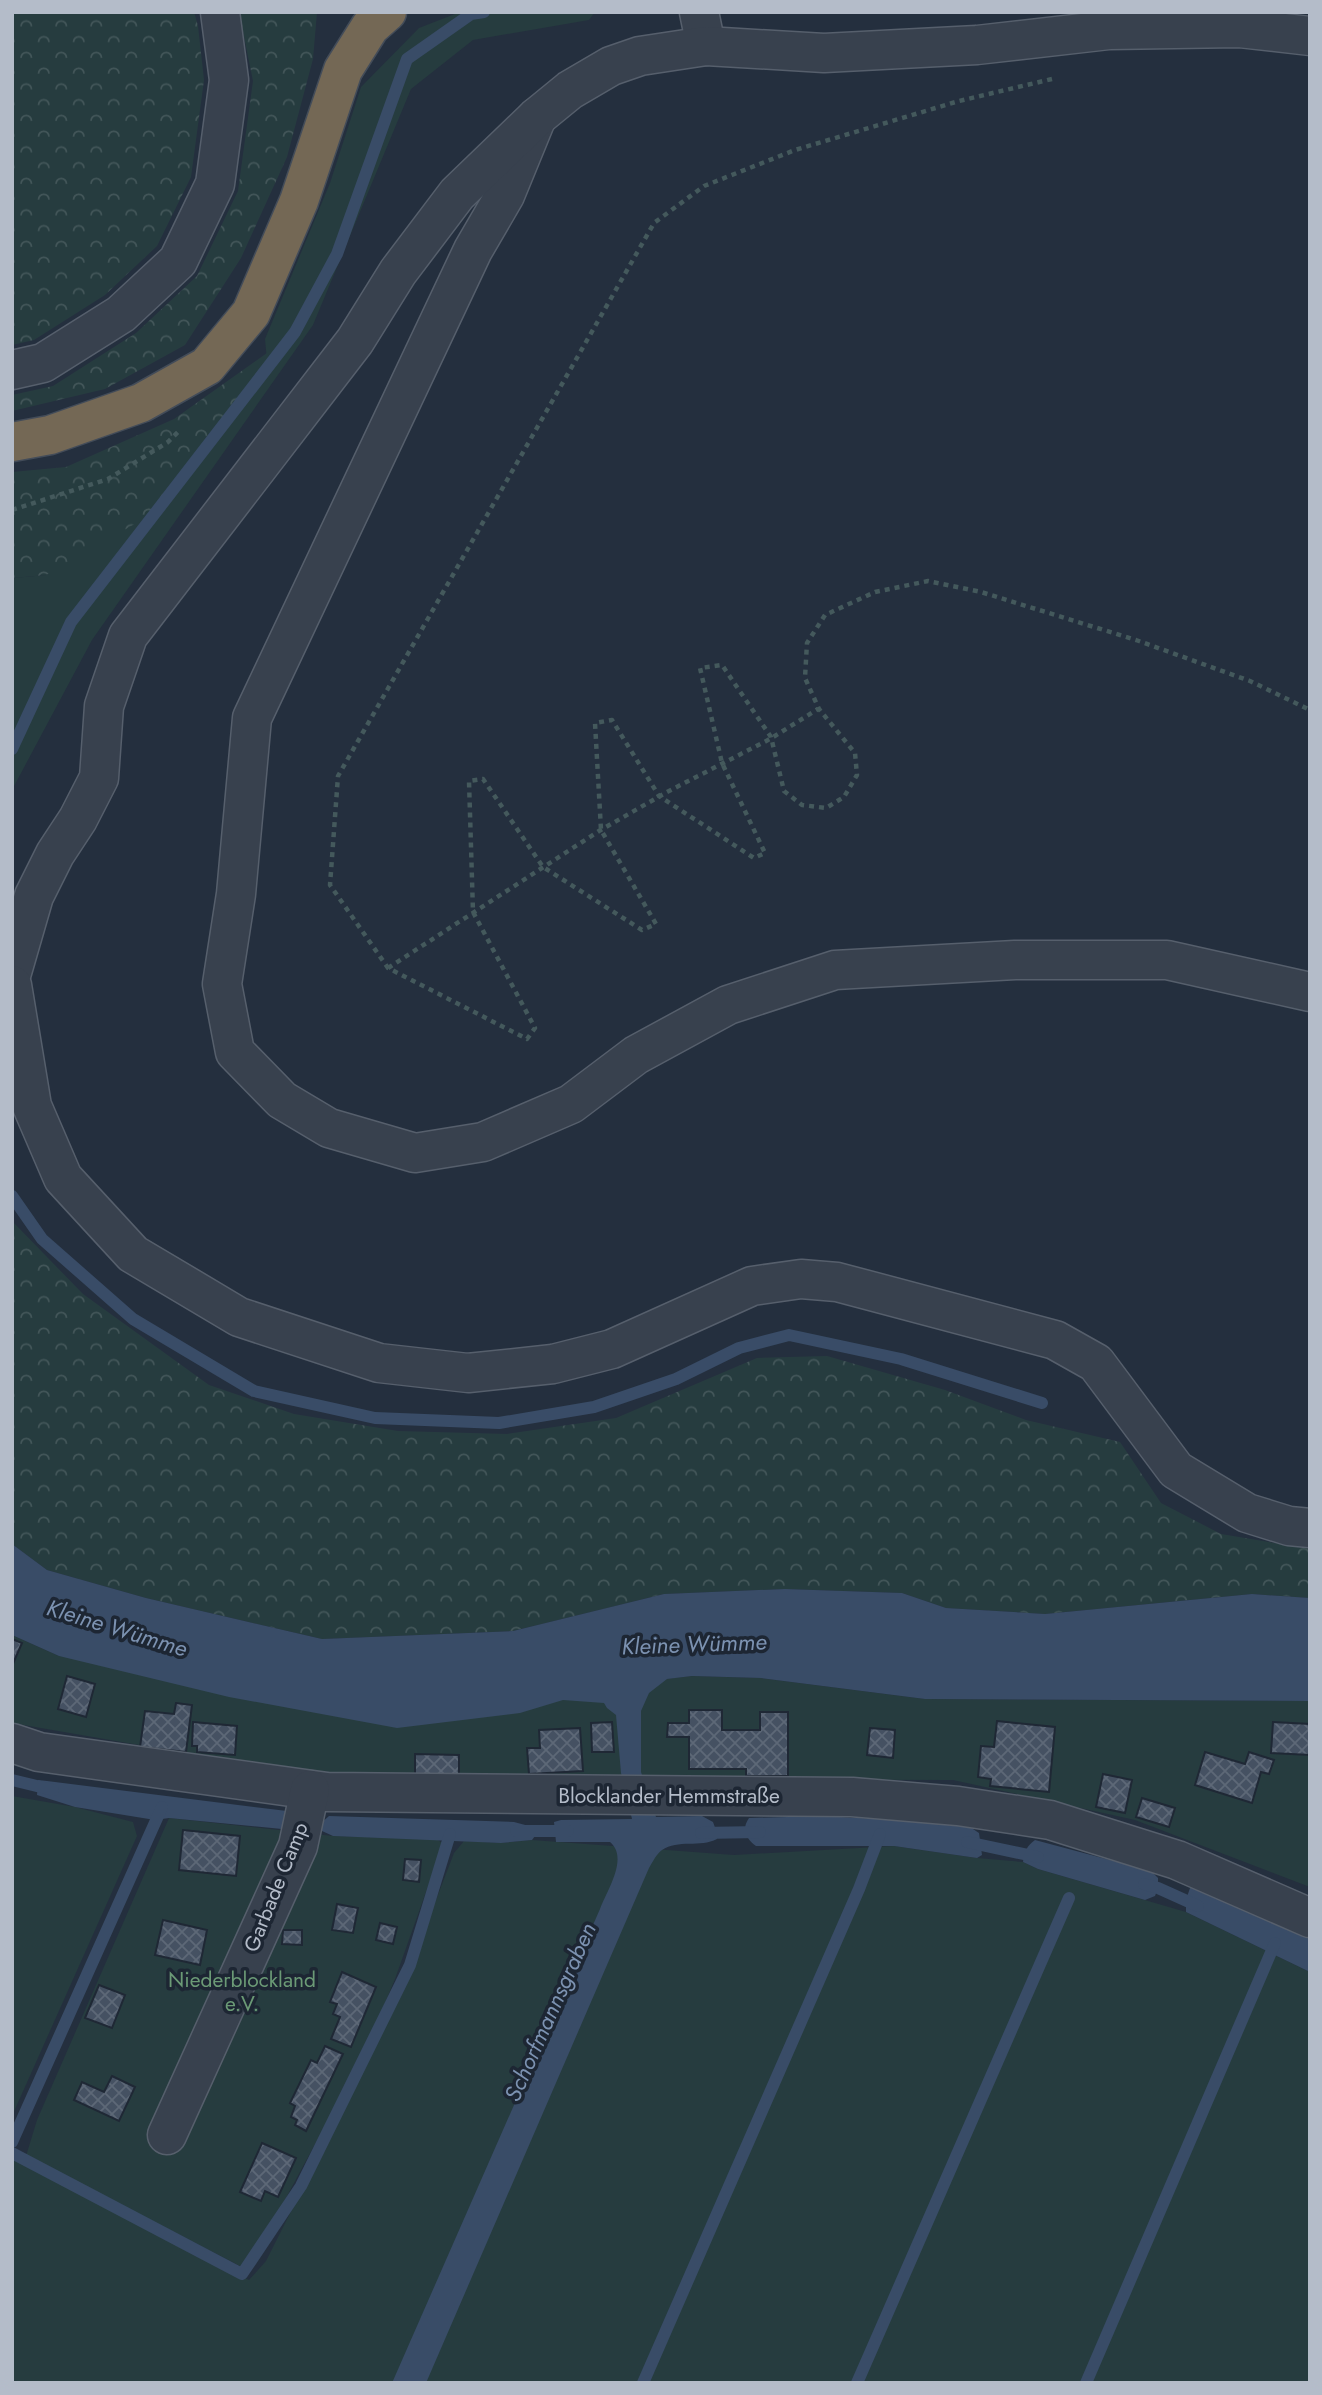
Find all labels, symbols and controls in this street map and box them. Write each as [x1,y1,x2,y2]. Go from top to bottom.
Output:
water label: Kleine Wümme [43,1591,192,1666]
water label: Kleine Wümme [621,1624,768,1664]
street label: Blocklander Hemmstraße [558,1781,780,1811]
street label: Garbade Camp [236,1818,316,1956]
water label: Schorfmannsgraben [495,1917,605,2107]
park label: Niederblockland e.V. [168,1965,316,2019]

